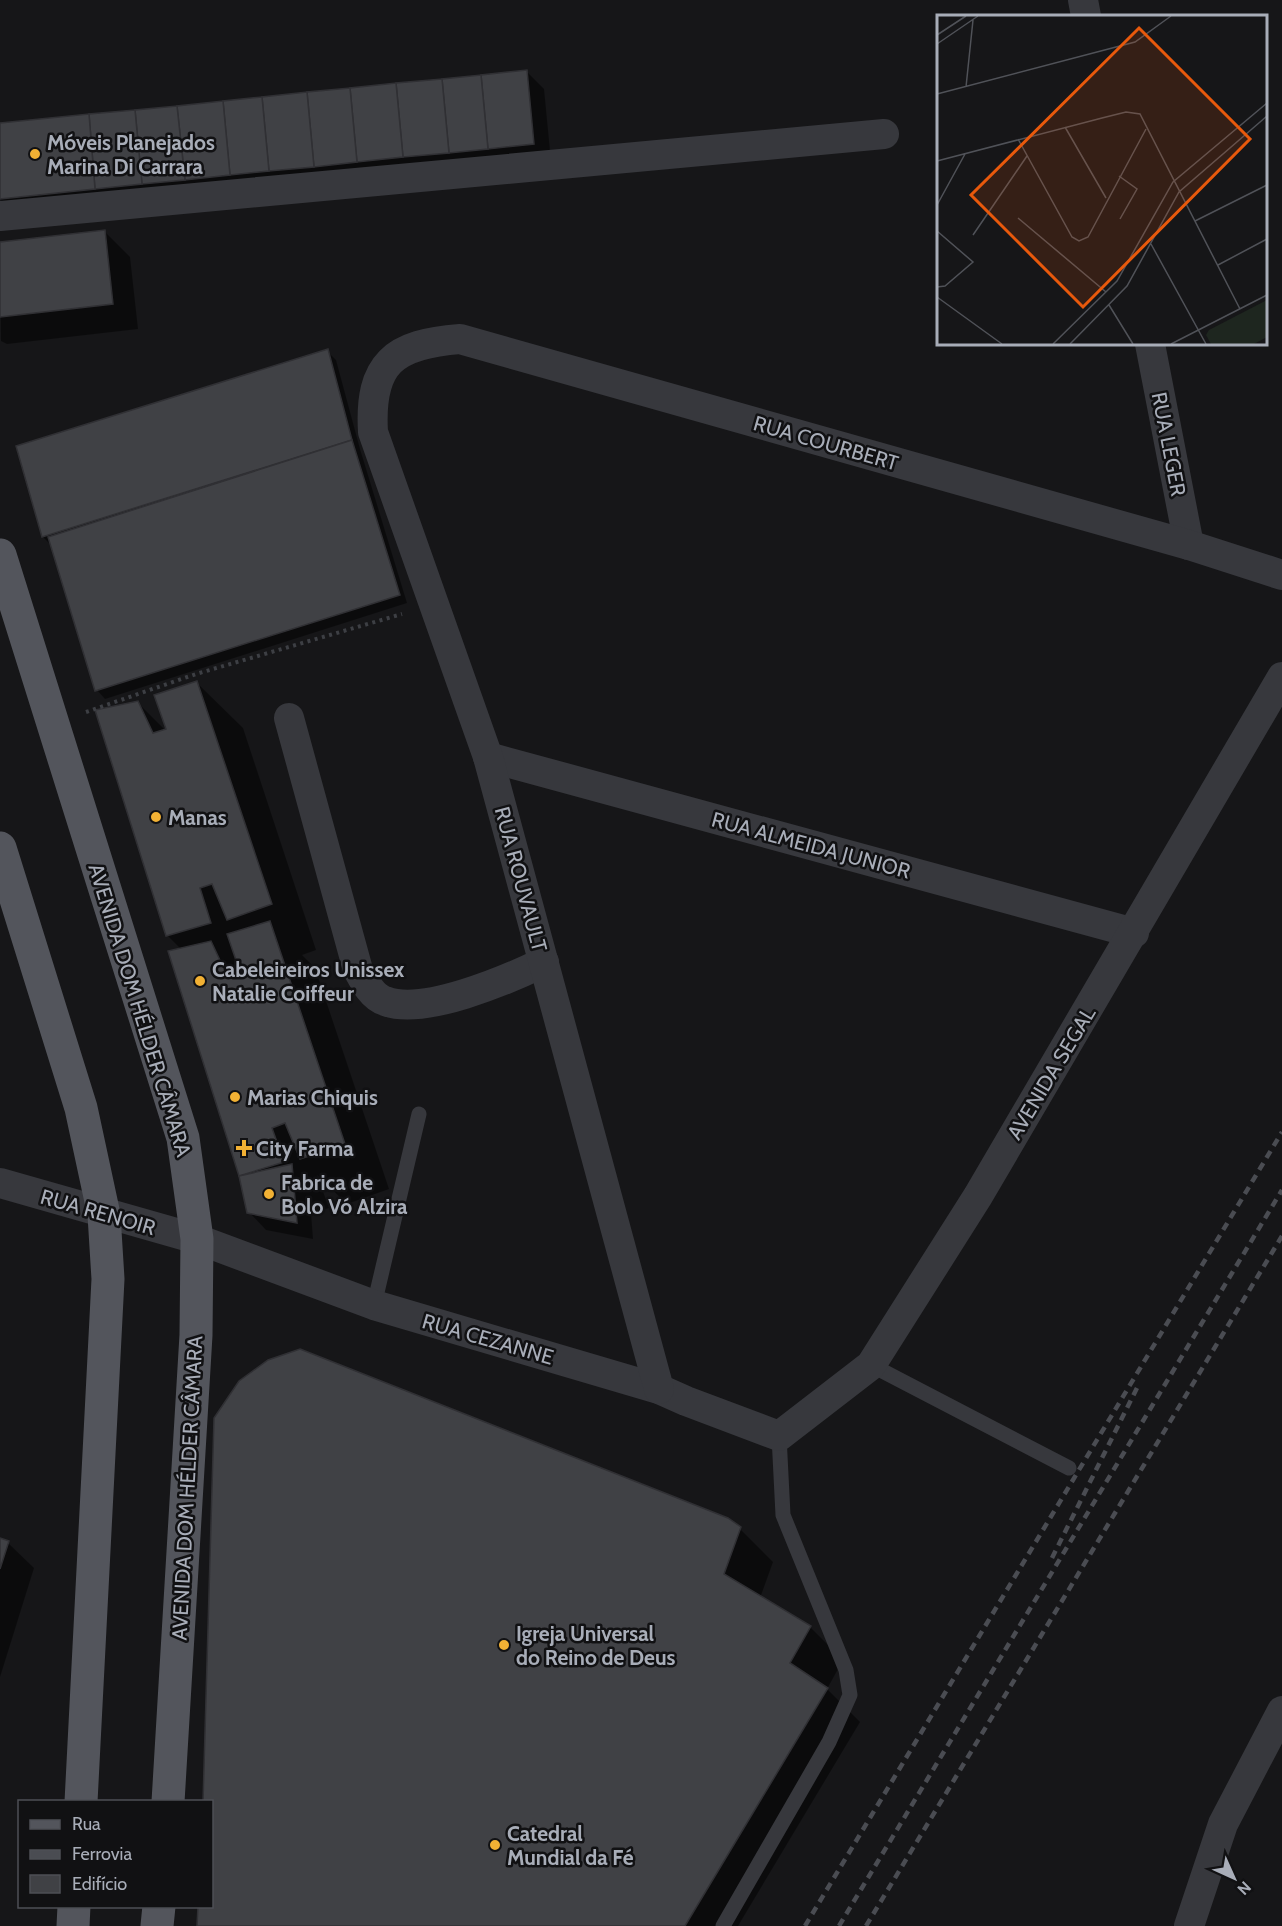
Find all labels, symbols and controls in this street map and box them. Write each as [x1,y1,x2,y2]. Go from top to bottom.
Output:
inset map [937,15,1267,345]
place label: Móveis Planejados Marina Di Carrara [47,130,215,179]
marker: Móveis Planejados Marina Di Carrara [28,147,42,161]
street label: RUA LEGER [1147,390,1191,499]
street label: RUA COURBERT [751,410,901,476]
street label: RUA ROUVAULT [490,804,552,954]
place label: Manas [168,805,227,830]
street label: RUA ALMEIDA JUNIOR [709,806,913,884]
marker: Manas [149,810,163,824]
street label: AVENIDA DOM HÉLDER CÂMARA [83,861,197,1160]
place label: Cabeleireiros Unissex Natalie Coiffeur [212,957,405,1006]
marker: Cabeleireiros Unissex Natalie Coiffeur [193,974,207,988]
street label: AVENIDA SEGAL [1002,1002,1101,1144]
place label: Marias Chiquis [247,1085,378,1110]
marker: Marias Chiquis [228,1090,242,1104]
place label: City Farma [256,1136,354,1161]
marker: City Farma [237,1141,251,1155]
place label: Fabrica de Bolo Vó Alzira [281,1170,408,1219]
street label: RUA RENOIR [38,1184,159,1240]
marker: Fabrica de Bolo Vó Alzira [262,1187,276,1201]
street label: RUA CEZANNE [419,1308,557,1370]
street label: AVENIDA DOM HÉLDER CÂMARA [167,1335,207,1641]
place label: Igreja Universal do Reino de Deus [516,1621,676,1670]
marker: Igreja Universal do Reino de Deus [497,1638,511,1652]
legend [18,1800,213,1908]
text: Rua [72,1813,101,1835]
place label: Catedral Mundial da Fé [507,1821,634,1870]
marker: Catedral Mundial da Fé [488,1838,502,1852]
text: Ferrovia [72,1843,132,1865]
north arrow [1204,1848,1264,1908]
text: Edifício [72,1873,127,1895]
text: N [1234,1878,1255,1899]

